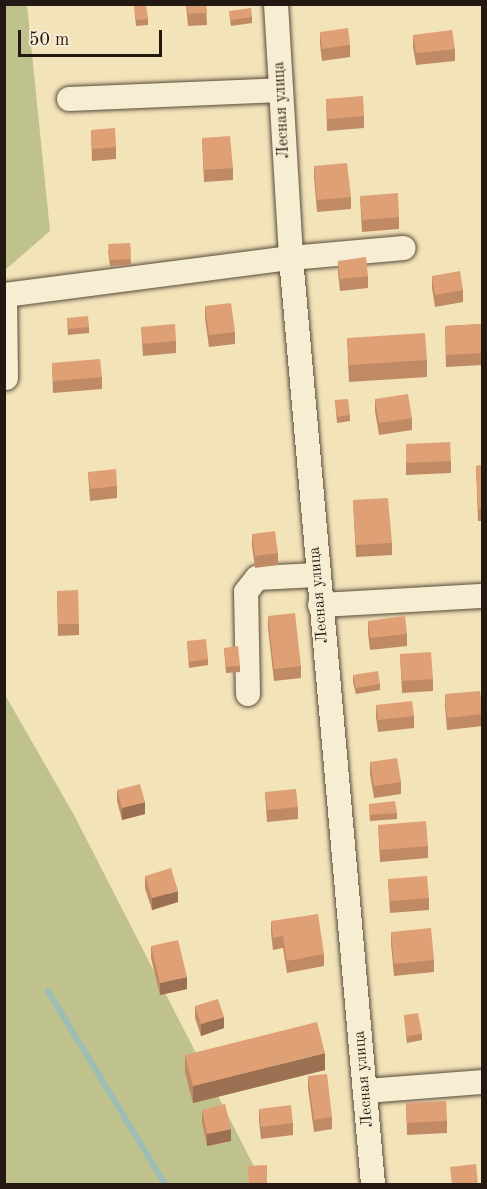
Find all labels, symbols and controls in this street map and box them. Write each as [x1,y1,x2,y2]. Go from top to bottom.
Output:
scale bar [21,18,165,56]
text: 50 m [29,31,69,49]
street label: Лесная улица [270,61,294,159]
street label: Лесная улица [305,546,333,644]
street label: Лесная улица [350,1030,378,1128]

